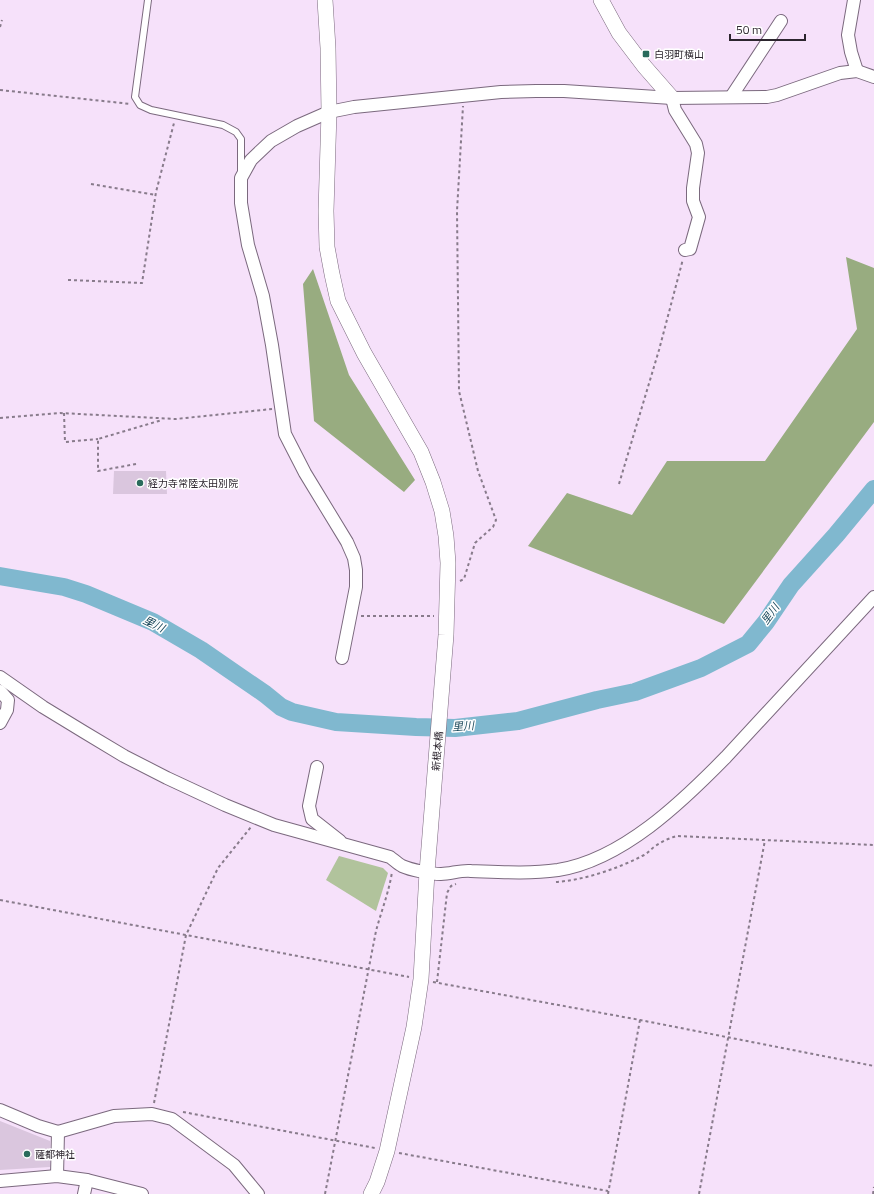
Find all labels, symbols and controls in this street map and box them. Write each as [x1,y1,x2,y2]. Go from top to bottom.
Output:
scale bar [730,16,805,42]
text: 50 m [736,20,762,39]
place label: 白羽町横山 [654,47,704,62]
marker: 白羽町横山 [641,49,651,59]
place label: 経力寺常陸太田別院 [148,476,238,491]
marker: 経力寺常陸太田別院 [135,478,145,488]
water label: 里川 [757,600,784,628]
water label: 里川 [141,612,168,636]
water label: 里川 [451,717,476,735]
street label: 新根本橋 [428,730,447,772]
place label: 薩都神社 [35,1147,75,1162]
marker: 薩都神社 [22,1149,32,1159]

